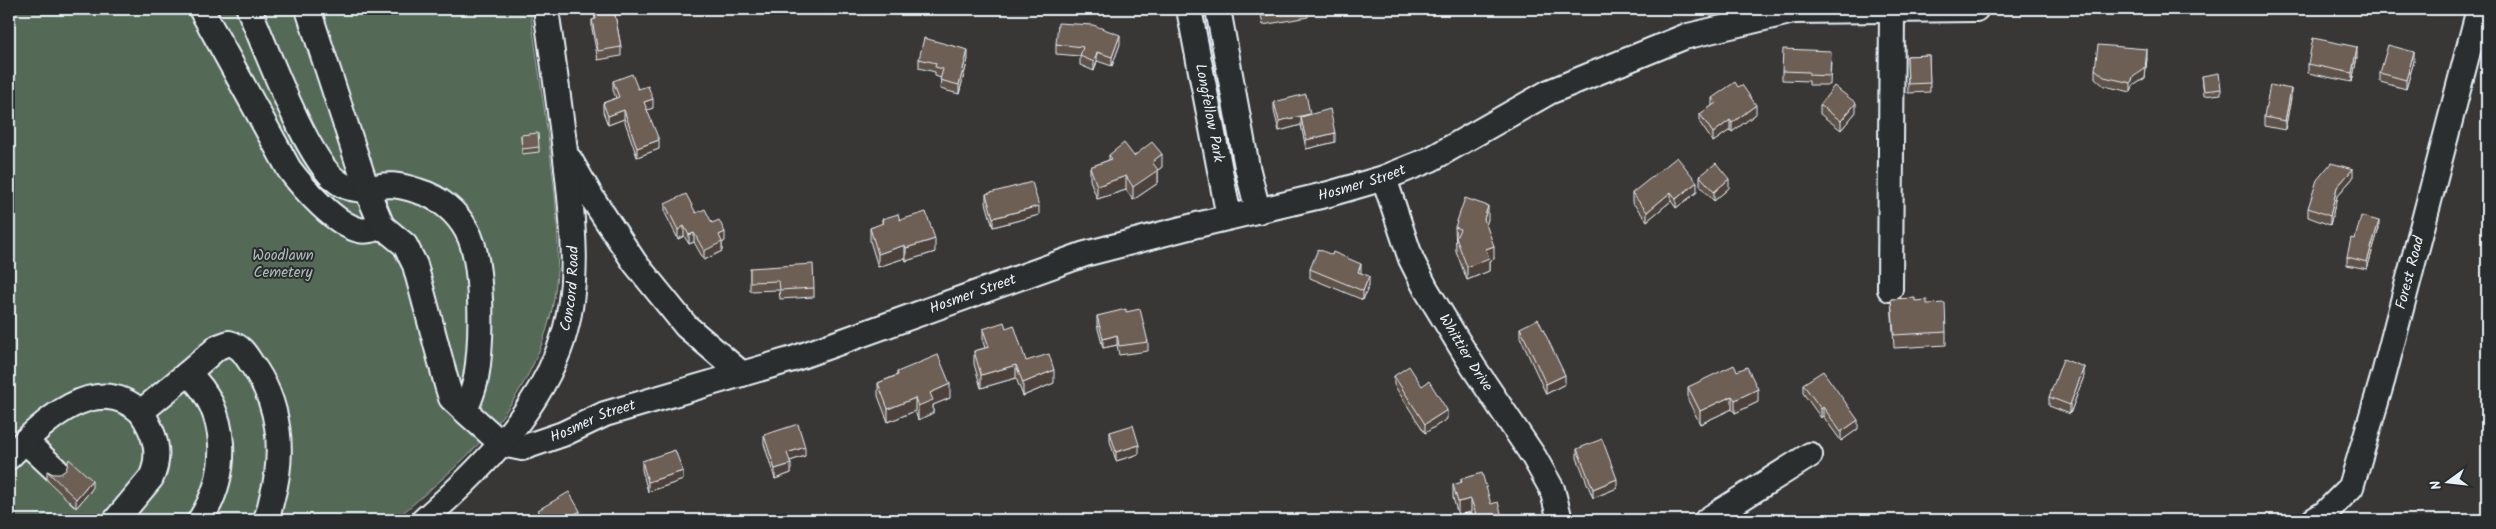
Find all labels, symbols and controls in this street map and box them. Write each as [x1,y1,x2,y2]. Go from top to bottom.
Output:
street label: Longfellow Park [1188,62,1230,165]
street label: Hosmer Street [1316,158,1410,208]
street label: Forest Road [2389,233,2431,312]
park label: Woodlawn Cemetery [252,244,314,285]
street label: Concord Road [553,245,586,334]
street label: Hosmer Street [926,268,1020,321]
street label: Whittier Drive [1432,309,1499,397]
street label: Hosmer Street [547,394,639,450]
north arrow [2424,456,2474,506]
text: N [2425,478,2448,492]

